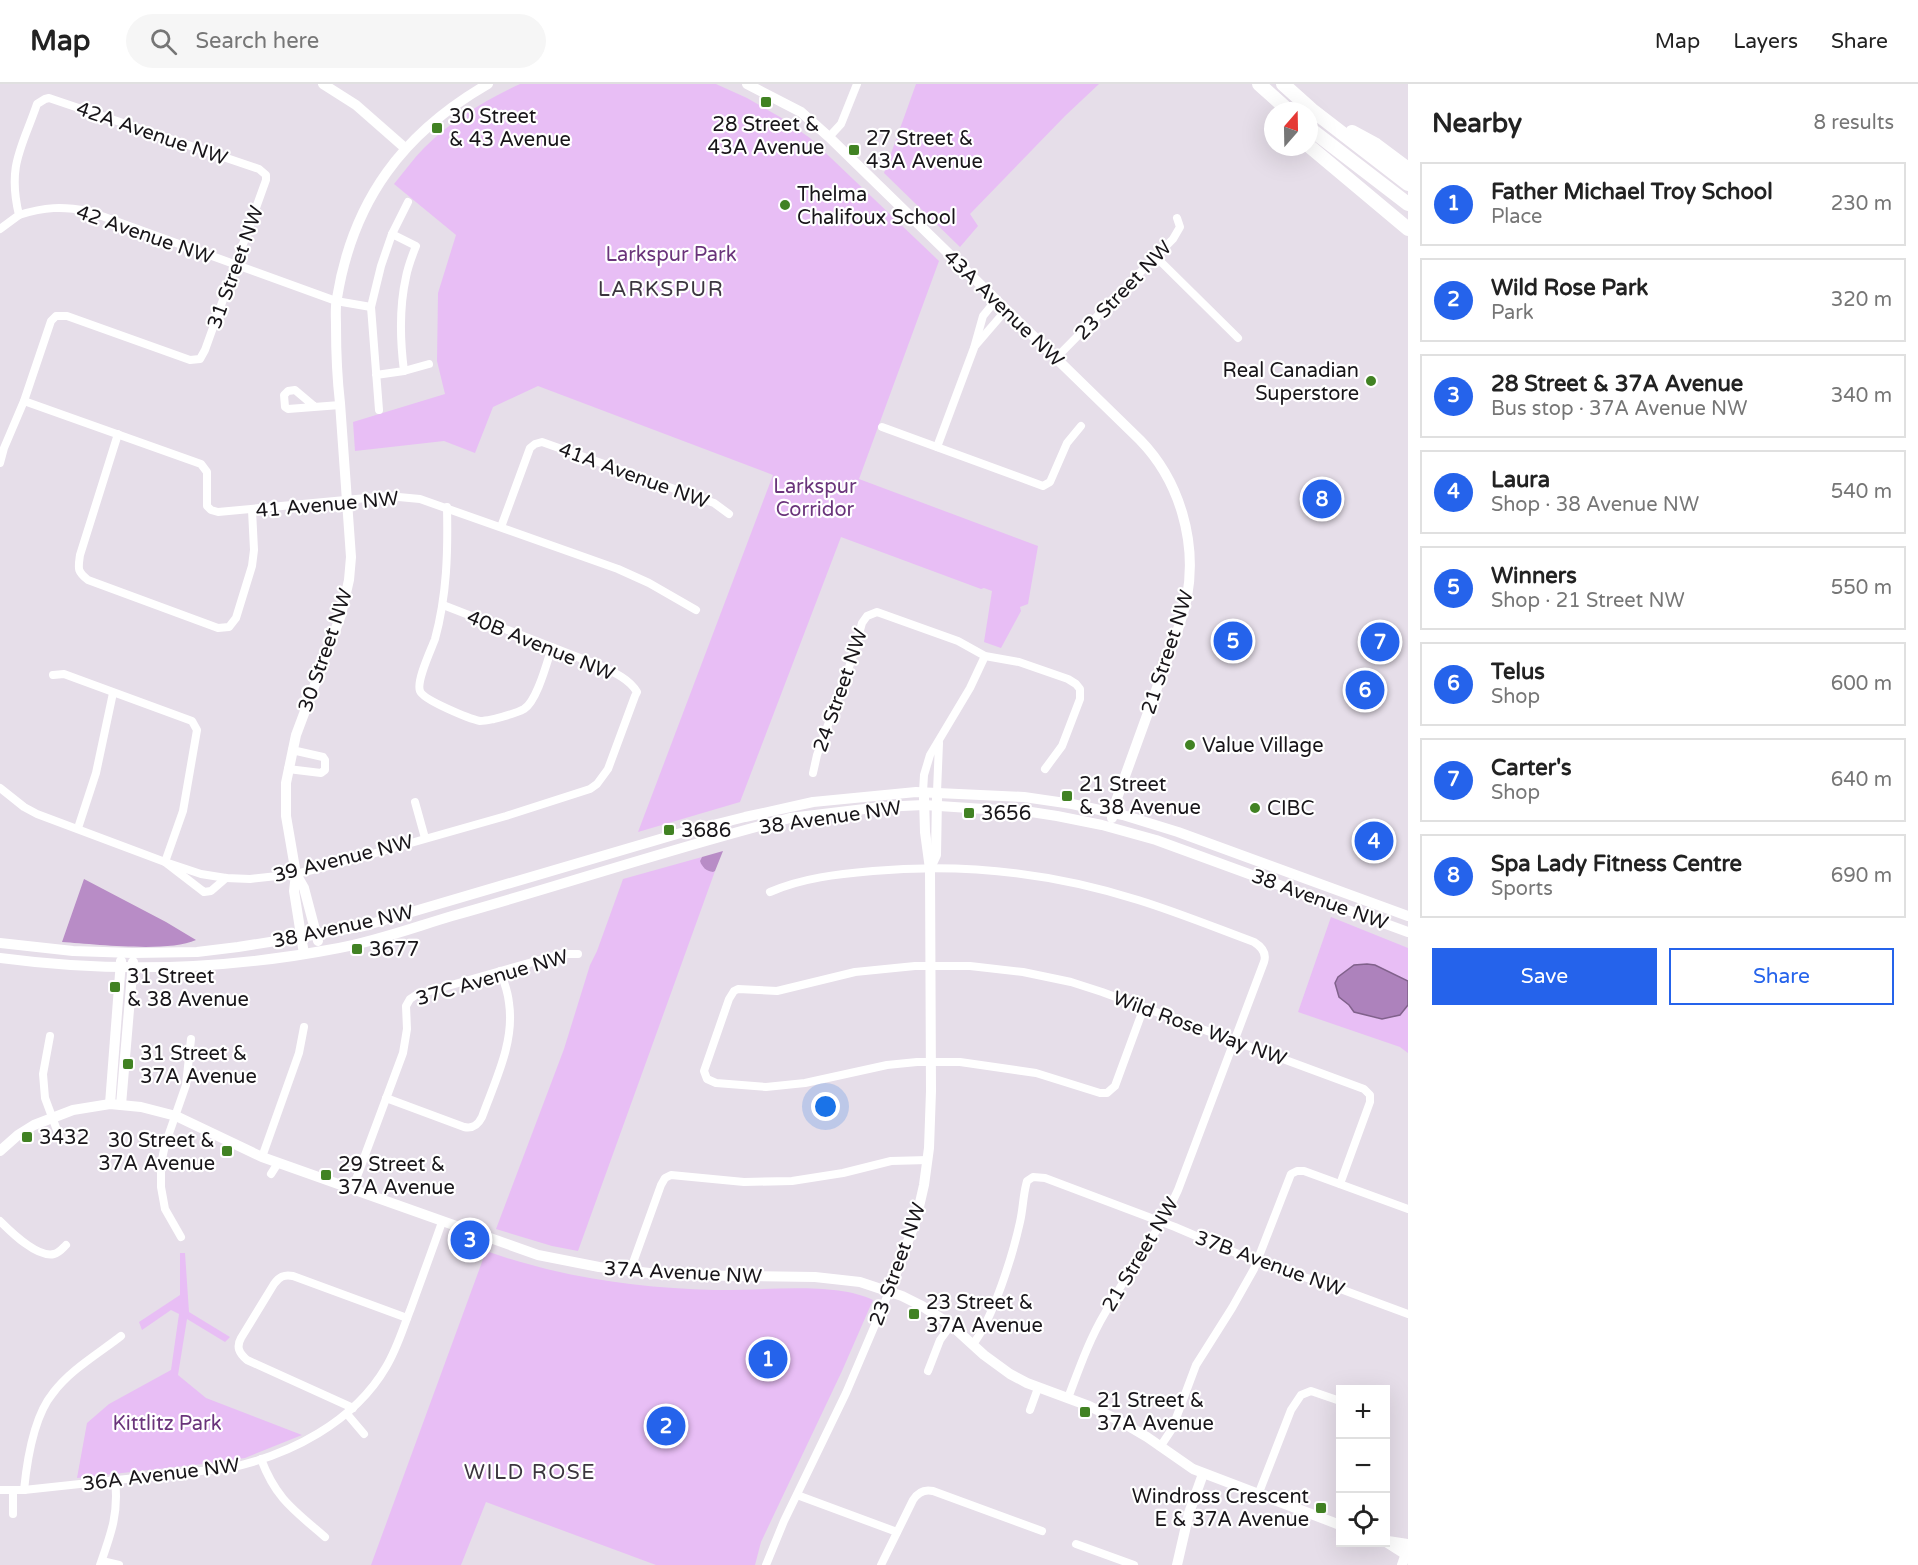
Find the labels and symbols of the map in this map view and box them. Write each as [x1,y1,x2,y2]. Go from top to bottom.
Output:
marker: 28 Street & 43A Avenue [759,95,773,109]
street label: 42A Avenue NW [73,97,230,171]
north arrow [1264,102,1318,156]
place label: 30 Street & 43 Avenue [449,105,571,152]
place label: 28 Street & 43A Avenue [708,113,824,160]
marker: 30 Street & 43 Avenue [430,121,444,135]
place label: 27 Street & 43A Avenue [866,127,983,174]
marker: 27 Street & 43A Avenue [847,143,861,157]
place label: Thelma Chalifoux School [797,183,956,230]
marker: Thelma Chalifoux School [778,198,792,212]
street label: 42 Avenue NW [73,200,216,270]
street label: 31 Street NW [203,203,269,332]
street label: 23 Street NW [1070,236,1177,345]
park label: Larkspur Park [605,243,737,267]
street label: 43A Avenue NW [938,245,1069,372]
district label: LARKSPUR [598,277,724,302]
place label: Real Canadian Superstore [1222,359,1359,406]
marker: Real Canadian Superstore [1364,374,1378,388]
street label: 41A Avenue NW [555,438,712,514]
park label: Larkspur Corridor [773,475,857,522]
pin: 8 [1302,476,1342,522]
street label: 41 Avenue NW [255,487,400,523]
street label: 30 Street NW [294,585,358,715]
street label: 21 Street NW [1137,587,1199,717]
street label: 40B Avenue NW [463,605,618,687]
pin: 5 [1214,618,1252,664]
pin: 7 [1360,620,1400,664]
street label: 24 Street NW [809,625,873,755]
pin: 6 [1346,668,1384,712]
place label: Value Village [1202,734,1324,758]
marker: Value Village [1183,738,1197,752]
place label: 21 Street & 38 Avenue [1079,773,1201,820]
marker: 21 Street & 38 Avenue [1060,789,1074,803]
street label: 38 Avenue NW [757,796,903,840]
place label: CIBC [1267,797,1314,821]
marker: CIBC [1248,801,1262,815]
place label: 3656 [981,802,1031,826]
marker: 3656 [962,806,976,820]
pin: 4 [1354,818,1394,864]
place label: 3686 [681,819,731,843]
marker: 3686 [662,823,676,837]
street label: 39 Avenue NW [271,830,416,888]
street label: 38 Avenue NW [1248,864,1391,936]
street label: 38 Avenue NW [271,900,416,954]
place label: 3677 [369,938,419,962]
marker: 3677 [350,942,364,956]
street label: 37C Avenue NW [413,945,571,1011]
place label: 31 Street & 38 Avenue [127,965,249,1012]
marker: 31 Street & 38 Avenue [108,980,122,994]
street label: Wild Rose Way NW [1110,986,1290,1072]
place label: 31 Street & 37A Avenue [140,1042,257,1089]
marker: 31 Street & 37A Avenue [121,1057,135,1071]
your location [811,1092,840,1121]
place label: 3432 [39,1126,89,1150]
place label: 30 Street & 37A Avenue [98,1129,215,1176]
marker: 3432 [20,1130,34,1144]
marker: 30 Street & 37A Avenue [220,1144,234,1158]
place label: 29 Street & 37A Avenue [338,1153,455,1200]
marker: 29 Street & 37A Avenue [319,1168,333,1182]
street label: 21 Street NW [1097,1193,1184,1316]
street label: 23 Street NW [865,1200,931,1329]
pin: 3 [450,1218,490,1262]
street label: 37B Avenue NW [1192,1226,1348,1302]
street label: 37A Avenue NW [603,1257,763,1289]
place label: 23 Street & 37A Avenue [926,1291,1043,1338]
marker: 23 Street & 37A Avenue [907,1307,921,1321]
pin: 1 [748,1336,788,1382]
place label: 21 Street & 37A Avenue [1097,1389,1214,1436]
pin: 2 [646,1404,686,1448]
marker: 21 Street & 37A Avenue [1078,1405,1092,1419]
park label: Kittlitz Park [112,1412,222,1436]
street label: 36A Avenue NW [81,1453,241,1497]
district label: WILD ROSE [464,1460,596,1485]
place label: Windross Crescent E & 37A Avenue [1132,1485,1309,1532]
marker: Windross Crescent E & 37A Avenue [1314,1501,1328,1515]

